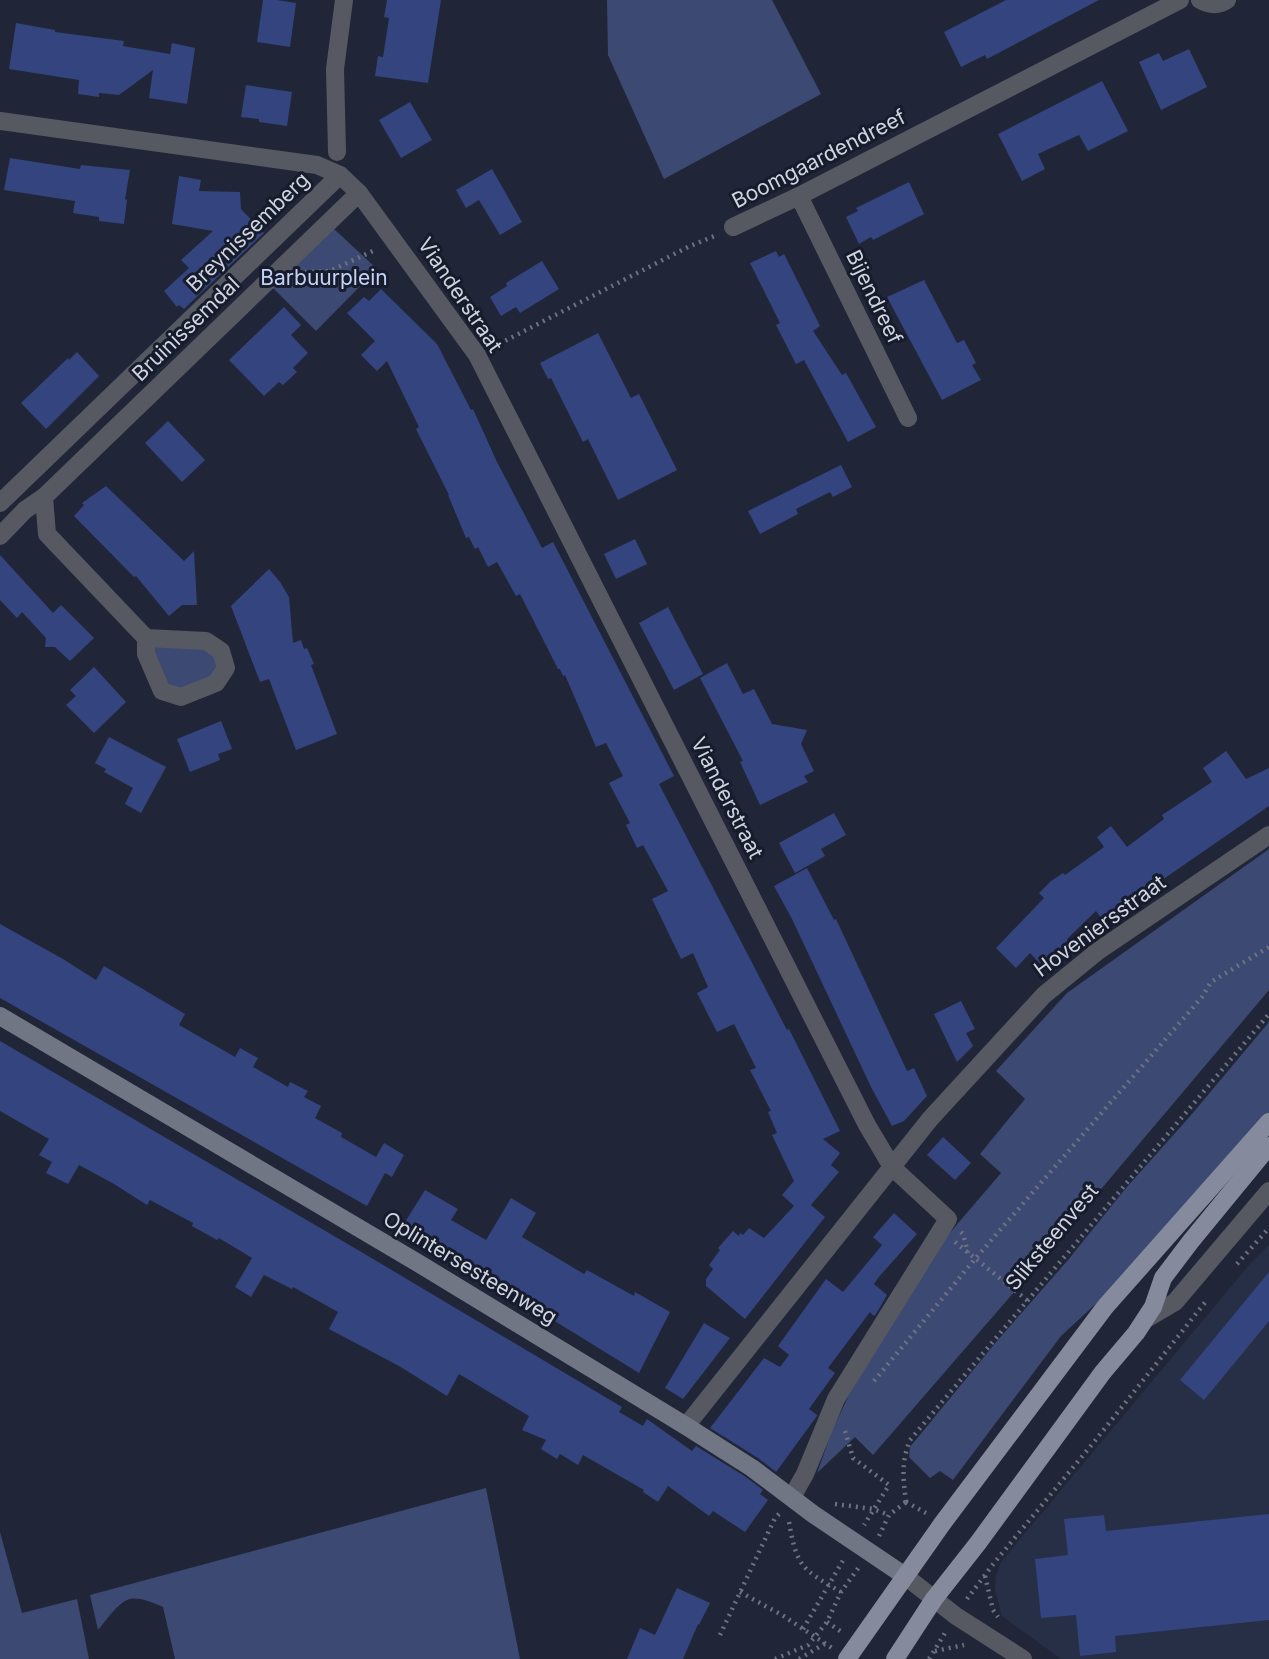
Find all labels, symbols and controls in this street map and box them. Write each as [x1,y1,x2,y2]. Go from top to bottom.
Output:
street label: Boomgaardendreef [728,104,910,213]
street label: Breynissemberg [181,167,314,296]
street label: Vianderstraat [413,233,508,357]
street label: Bijendreef [841,246,908,348]
park label: Barbuurplein [260,265,388,290]
street label: Bruinissemdal [127,271,244,386]
street label: Vianderstraat [686,733,769,863]
street label: Hoveniersstraat [1029,869,1170,982]
street label: Sliksteenvest [1000,1178,1103,1295]
street label: Oplintersesteenweg [379,1206,562,1329]

